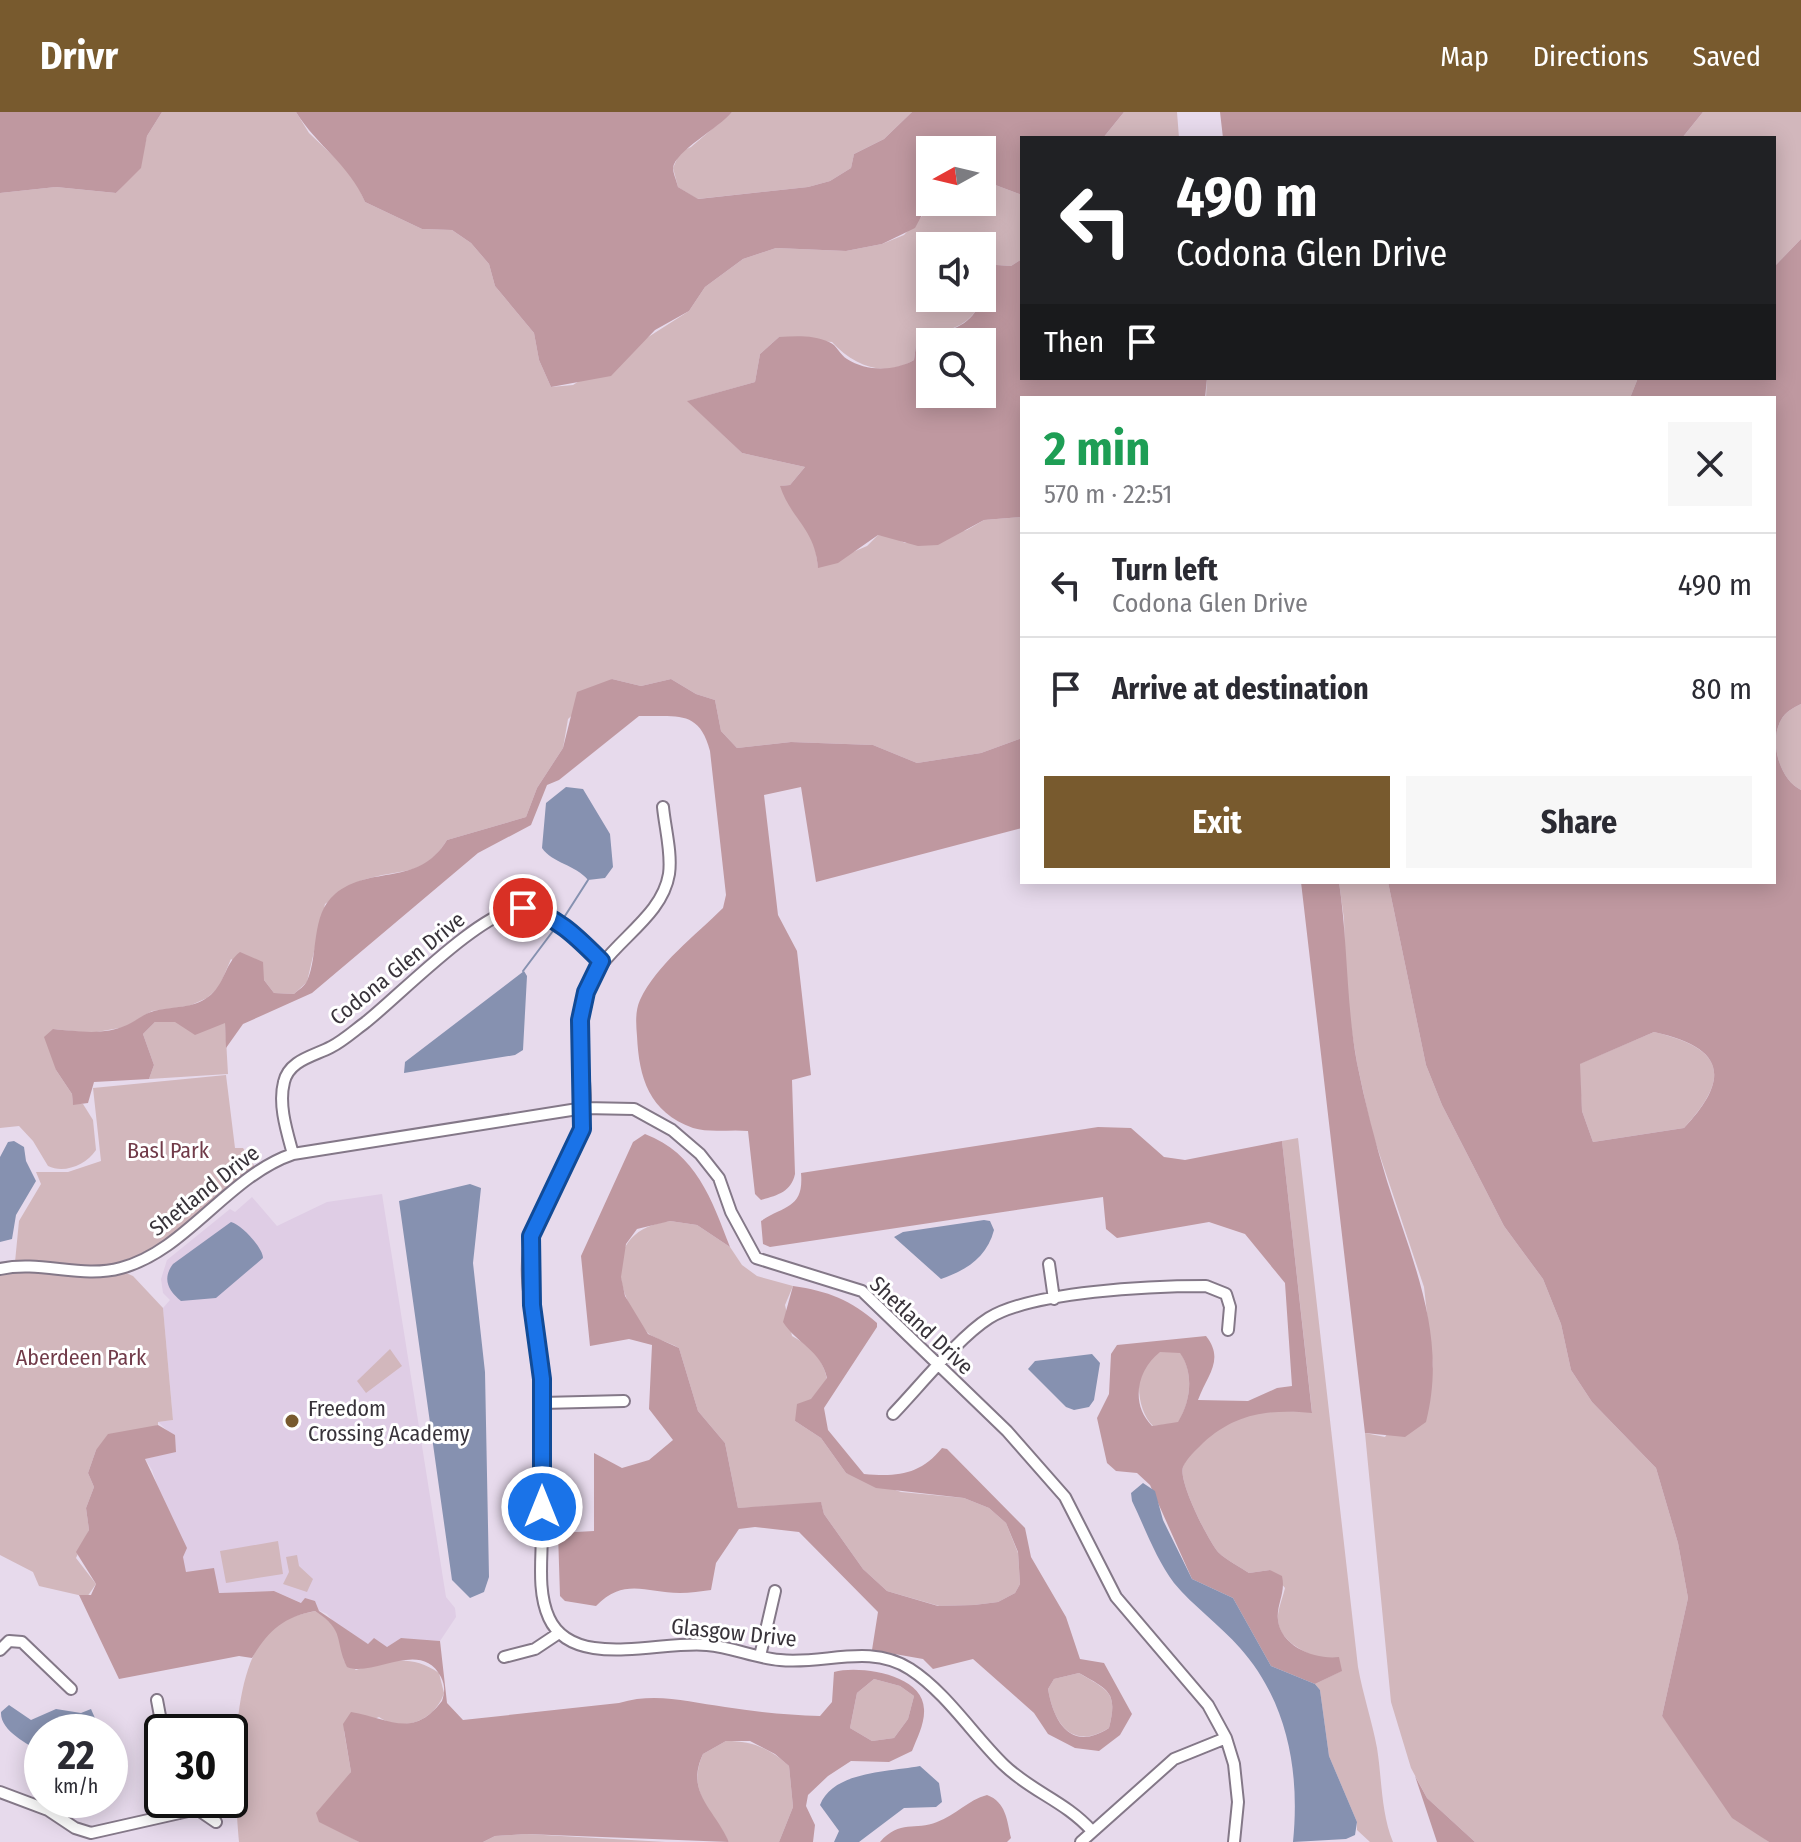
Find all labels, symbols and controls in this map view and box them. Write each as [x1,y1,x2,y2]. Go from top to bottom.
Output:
text: Drivr [40,33,118,79]
text: Map [1440,40,1489,73]
text: Directions [1533,40,1649,73]
text: Saved [1693,40,1761,73]
north arrow [916,136,996,216]
map controls [916,136,996,408]
text: 490 m [1176,164,1318,231]
icon: left [1044,168,1148,272]
button: sound [916,232,996,312]
text: Codona Glen Drive [1176,232,1447,276]
icon: arrive [1120,320,1164,364]
text: Then [1044,324,1104,360]
button: search [916,328,996,408]
text: 2 min [1044,420,1150,478]
button: close [1668,422,1752,506]
text: 570 m · 22:51 [1044,479,1172,510]
text: Turn left [1112,552,1218,588]
icon: left [1044,563,1088,607]
text: 490 m [1678,567,1752,603]
text: Codona Glen Drive [1112,588,1308,619]
icon: arrive [1044,667,1088,711]
text: Arrive at destination [1112,671,1369,707]
text: 80 m [1691,671,1752,707]
button: Exit [1044,776,1390,868]
button: Share [1406,776,1752,868]
pin [489,874,557,942]
icon: arrive [501,886,545,930]
street label: Codona Glen Drive [324,906,470,1031]
park label: Basl Park [127,1137,210,1164]
street label: Shetland Drive [144,1139,265,1242]
street label: Shetland Drive [864,1270,979,1380]
park label: Aberdeen Park [16,1344,147,1371]
place label: Freedom Crossing Academy [308,1395,470,1447]
marker: Freedom Crossing Academy [283,1412,301,1430]
position arrow [500,1465,584,1549]
street label: Glasgow Drive [670,1612,798,1653]
speed limit sign: 30 [144,1714,248,1818]
text: 22 [57,1732,95,1780]
text: km/h [54,1774,98,1798]

